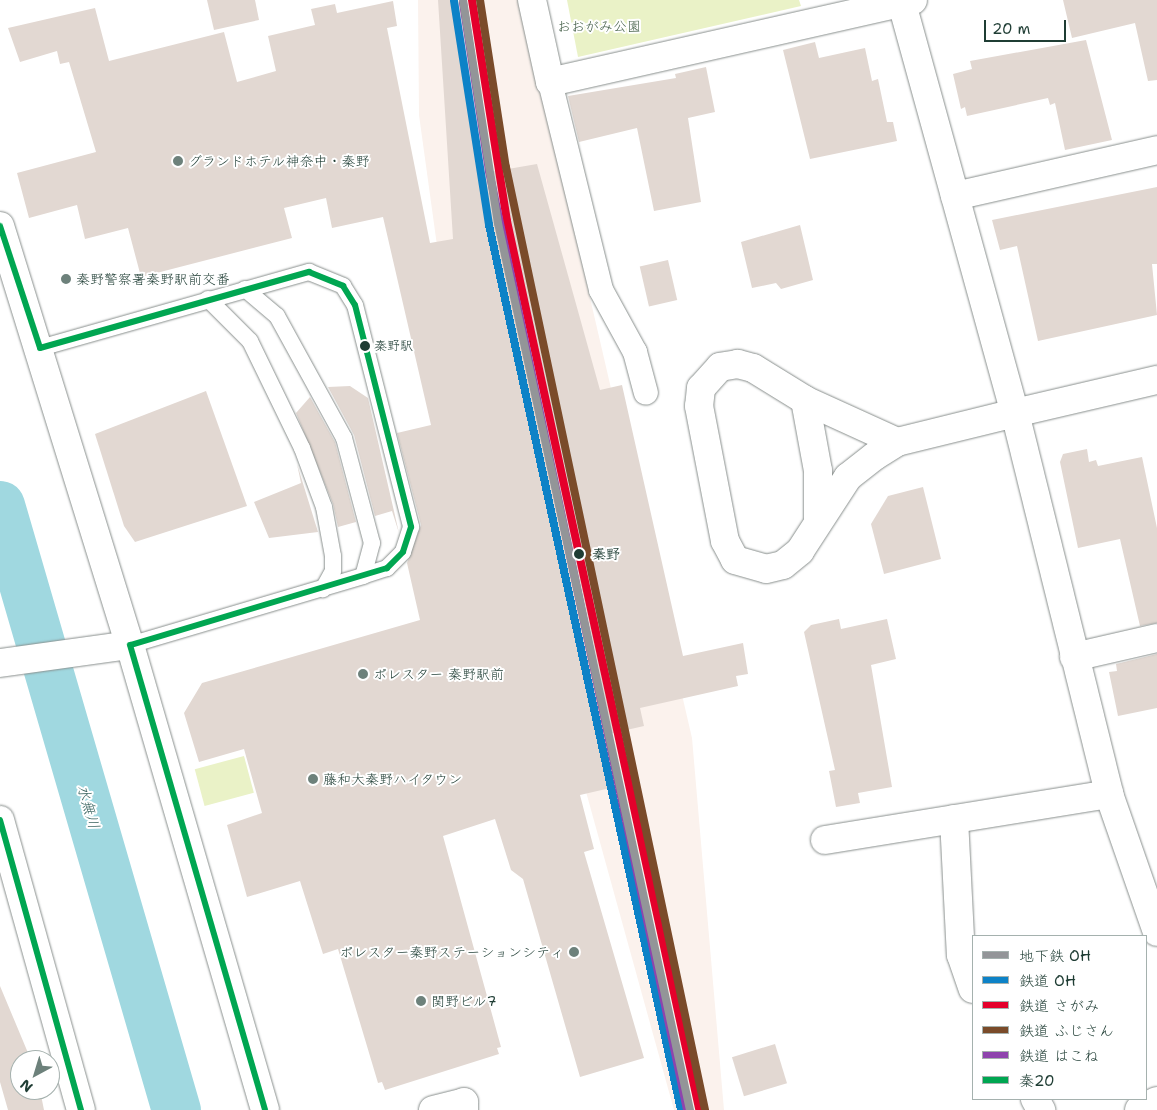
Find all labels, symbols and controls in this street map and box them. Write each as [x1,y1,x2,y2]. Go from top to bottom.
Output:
scale bar [987,10,1070,42]
park label: おおがみ公園 [557,18,641,34]
text: 20 m [992,19,1031,39]
place label: グランドホテル神奈中・秦野 [188,153,370,169]
marker: グランドホテル神奈中・秦野 [172,155,184,167]
place label: 秦野警察署秦野駅前交番 [76,271,230,287]
marker: 秦野警察署秦野駅前交番 [60,273,72,285]
place label: 秦野駅 [374,338,413,354]
marker: 秦野駅 [360,341,370,351]
marker: 秦野 [570,545,588,563]
place label: 秦野 [592,546,620,562]
place label: ポレスター 秦野駅前 [373,666,504,682]
marker: ポレスター 秦野駅前 [357,668,369,680]
place label: 藤和大秦野ハイタウン [323,771,463,787]
marker: 藤和大秦野ハイタウン [307,773,319,785]
water label: 水無川 [73,783,103,831]
legend [972,935,1147,1100]
place label: ポレスター秦野ステーションシティ [340,944,564,960]
marker: ポレスター秦野ステーションシティ [568,946,580,958]
text: 地下鉄 OH [1019,946,1091,966]
text: 鉄道 OH [1019,971,1076,991]
place label: 関野ビル7 [431,993,497,1009]
marker: 関野ビル7 [415,995,427,1007]
text: 鉄道 さがみ [1019,996,1099,1016]
text: 鉄道 ふじさん [1019,1021,1114,1041]
text: 鉄道 はこね [1019,1046,1099,1066]
north arrow [10,1050,60,1100]
text: 秦20 [1019,1071,1055,1091]
text: N [16,1075,36,1096]

